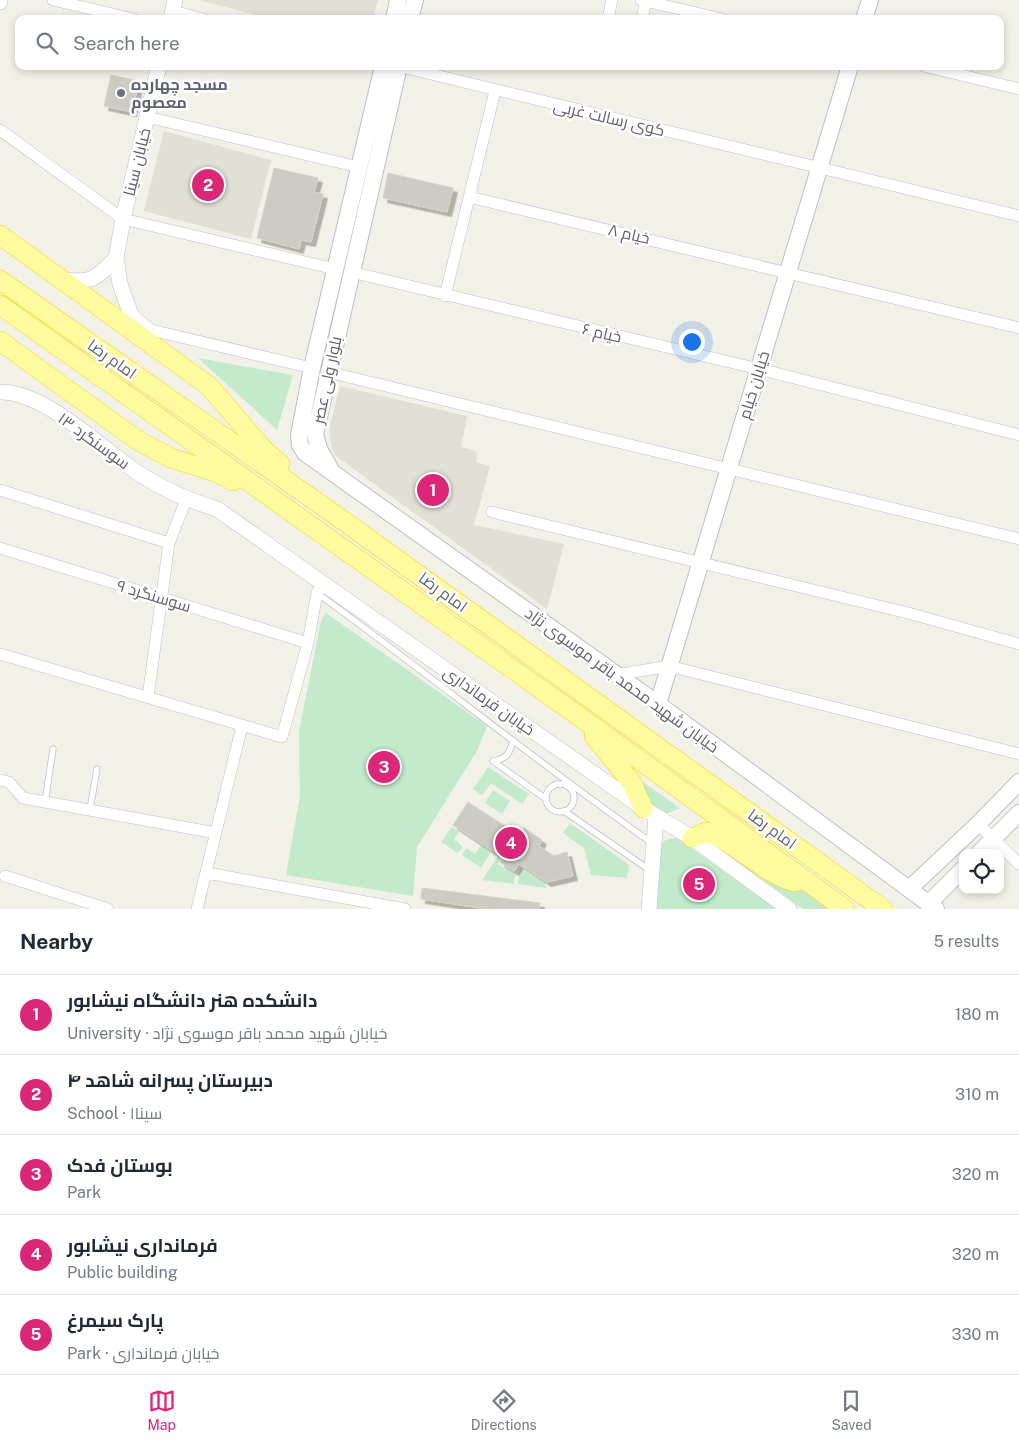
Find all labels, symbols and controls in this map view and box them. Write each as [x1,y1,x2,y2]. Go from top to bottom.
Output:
search box [15,15,1004,70]
icon: search [33,29,61,57]
text: Search here [73,32,180,54]
place label: مسجد چهارده معصوم [131,75,228,114]
marker: مسجد چهارده معصوم [115,87,127,99]
street label: کوی رسالت غربی [551,96,667,141]
street label: خیابان سینا [119,126,156,198]
pin: 2 [192,166,224,204]
street label: خیام ۸ [606,220,652,250]
street label: خیام ۶ [580,319,624,349]
your location [679,329,705,355]
street label: بلوار ولی عصر [308,334,347,427]
street label: امام رضا [83,335,140,384]
street label: خیابان خیام [735,349,775,422]
street label: سوسنگرد ۱۳ [54,409,134,473]
pin: 1 [417,471,449,509]
street label: امام رضا [414,568,471,618]
street label: سوسنگرد ۹ [115,576,193,616]
street label: خیابان شهید محمد باقر موسوی نژاد [521,603,723,757]
street label: خیابان فرمانداری [439,663,538,740]
pin: 3 [368,748,400,786]
street label: امام رضا [743,805,800,855]
pin: 4 [495,824,527,862]
map controls [959,849,1004,894]
button: locate [959,849,1004,894]
pin: 5 [683,865,715,903]
text: Nearby [20,929,93,954]
text: 5 results [934,932,999,951]
text: دانشکده هنر دانشگاه نیشابور [67,989,318,1011]
text: 1 [33,1005,39,1024]
text: 180 m [955,1005,999,1024]
text: University · خیابان شهید محمد باقر موسوی نژاد [67,1024,387,1043]
text: دبیرستان پسرانه شاهد ۴ [67,1069,273,1091]
text: 2 [31,1085,41,1104]
text: 310 m [955,1085,999,1104]
text: School · سینا۱ [67,1104,162,1123]
text: بوستان فدک [67,1154,173,1176]
text: 3 [31,1165,41,1184]
text: 320 m [952,1165,999,1184]
text: Park [67,1183,101,1202]
text: فرمانداری نیشابور [67,1234,218,1256]
text: 4 [31,1245,41,1264]
text: 320 m [952,1245,999,1264]
text: Public building [67,1263,178,1282]
text: پارک سیمرغ [67,1309,163,1331]
text: 5 [31,1325,41,1344]
text: 330 m [952,1325,999,1344]
text: Park · خیابان فرمانداری [67,1344,220,1363]
tab: Map [147,1387,176,1433]
tab: Directions [471,1387,537,1433]
tab: Saved [831,1387,872,1433]

